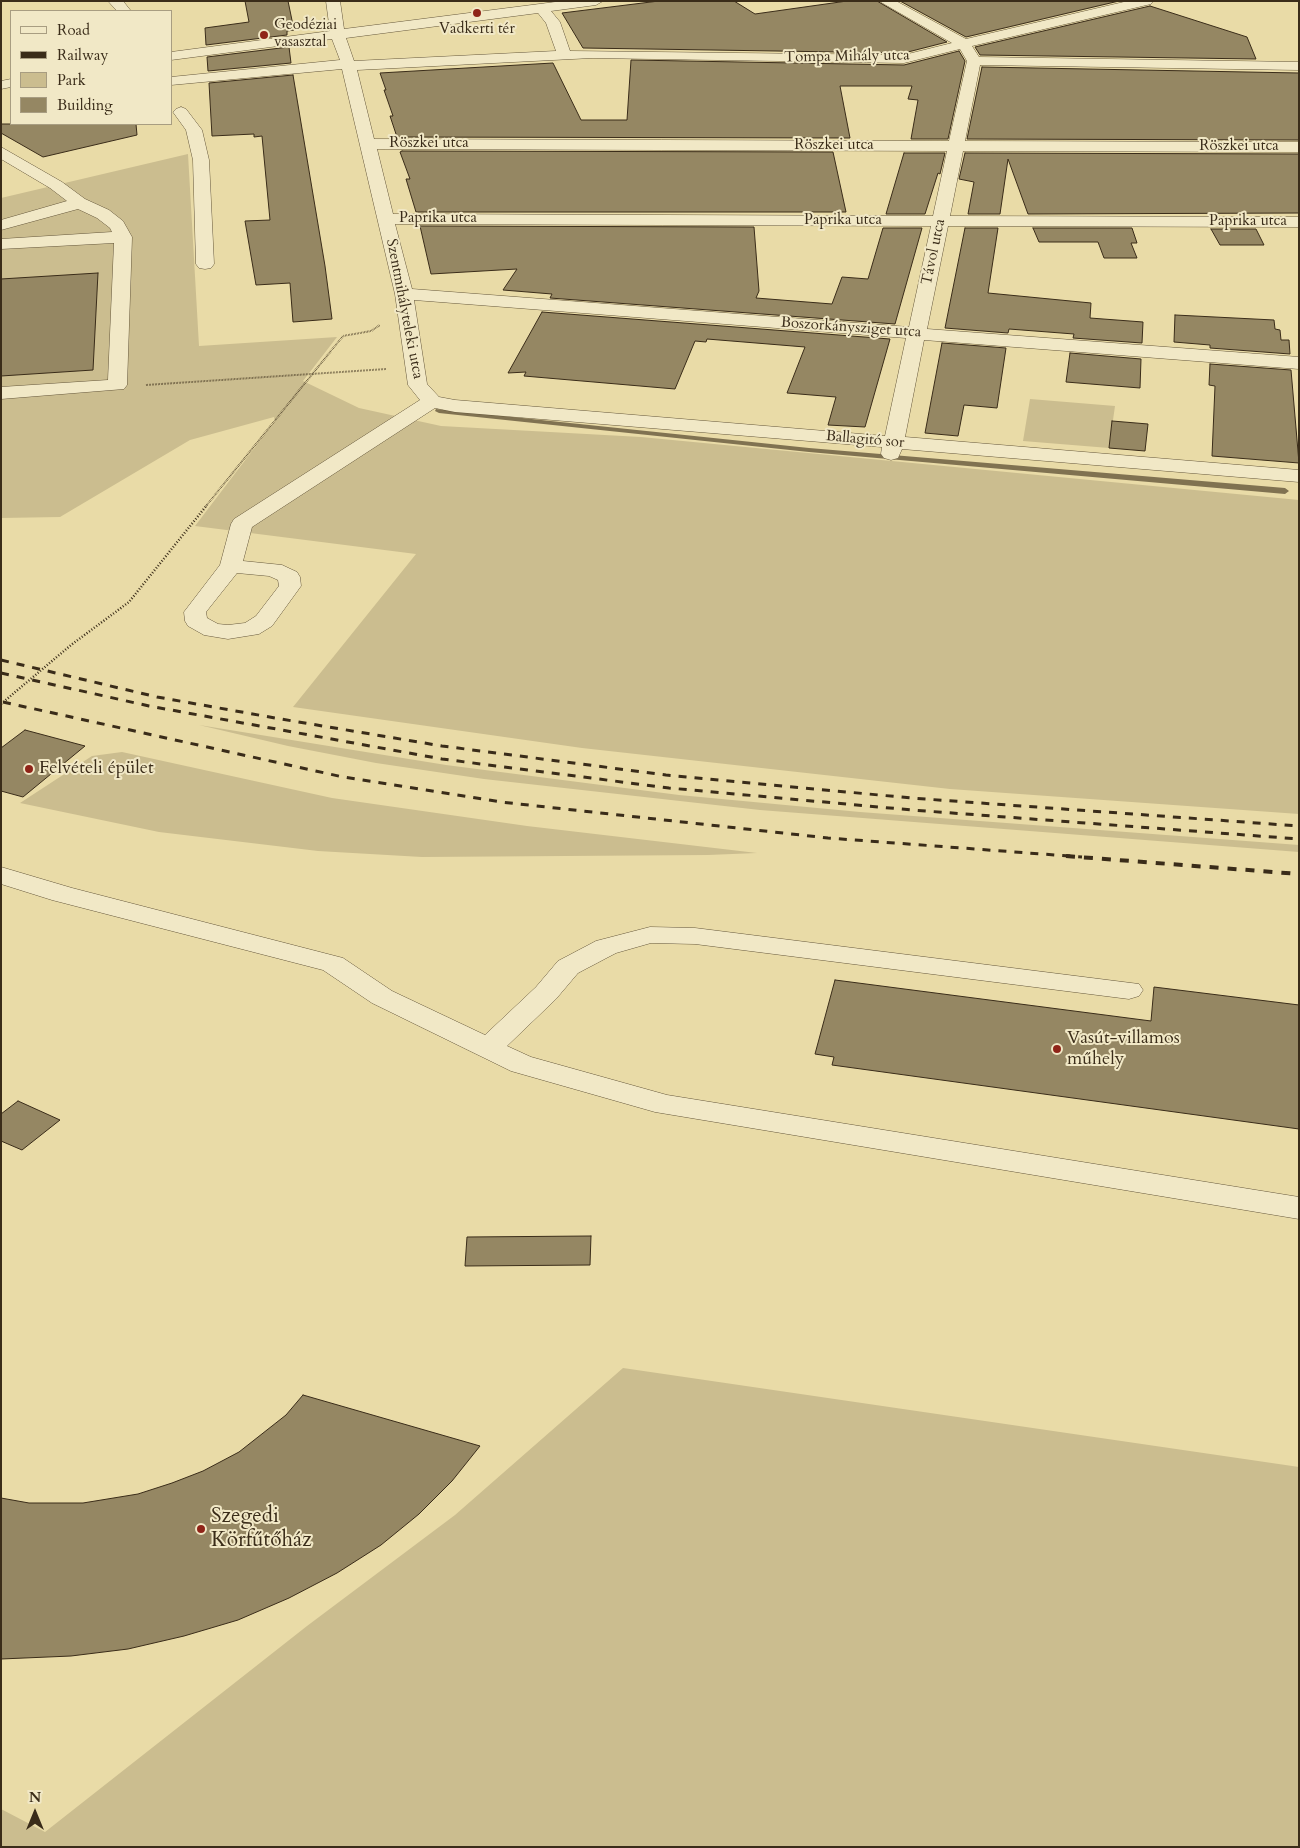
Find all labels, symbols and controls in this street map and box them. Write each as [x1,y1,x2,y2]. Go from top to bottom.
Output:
marker: Vadkerti tér [471,7,483,19]
legend [10,10,172,125]
place label: Geodéziai vasasztal [274,17,337,52]
text: Road [57,20,90,40]
place label: Vadkerti tér [439,21,515,39]
marker: Geodéziai vasasztal [258,29,270,41]
text: Railway [57,45,108,65]
street label: Tompa Mihály utca [784,47,910,67]
text: Park [57,70,86,90]
text: Building [57,95,113,115]
street label: Röszkei utca [389,135,469,153]
street label: Röszkei utca [794,137,874,155]
street label: Röszkei utca [1199,138,1279,156]
street label: Paprika utca [399,210,477,228]
street label: Paprika utca [804,212,882,230]
street label: Paprika utca [1209,213,1287,231]
street label: Távol utca [918,217,950,287]
street label: Szentmihályteleki utca [382,237,426,381]
street label: Boszorkánysziget utca [780,314,922,342]
street label: Ballagitó sor [825,428,905,452]
place label: Felvételi épület [39,758,154,780]
marker: Felvételi épület [23,763,35,775]
place label: Vasút-villamos műhely [1067,1028,1180,1070]
marker: Vasút-villamos műhely [1051,1043,1063,1055]
place label: Szegedi Körfűtőház [211,1504,312,1554]
marker: Szegedi Körfűtőház [195,1523,207,1535]
north arrow [10,1788,60,1838]
text: N [29,1788,41,1807]

